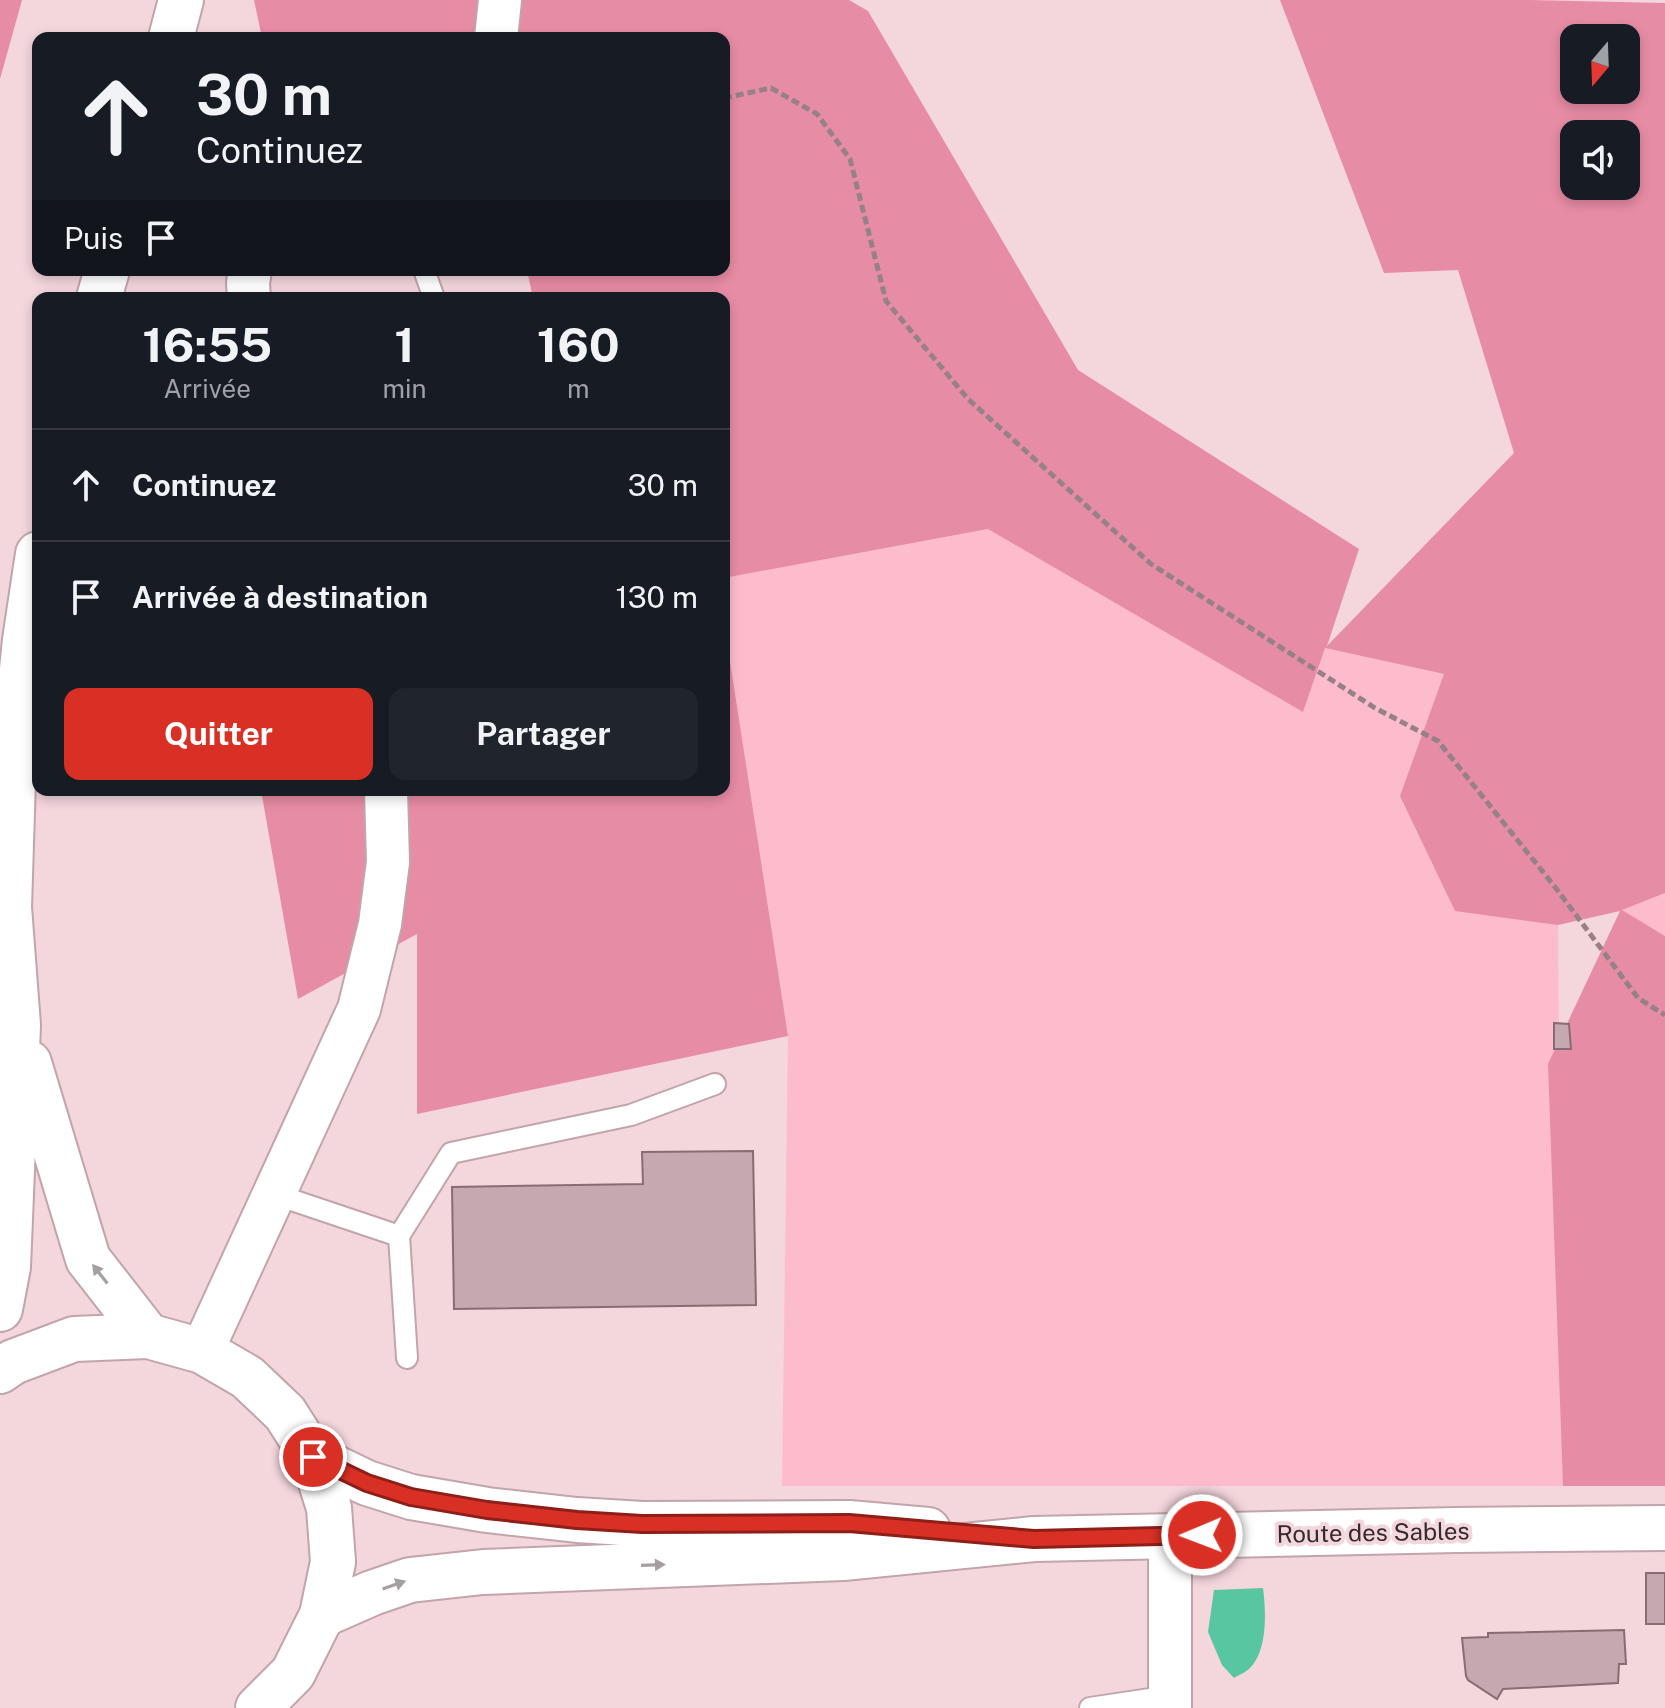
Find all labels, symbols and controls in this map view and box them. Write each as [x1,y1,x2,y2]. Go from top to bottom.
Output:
north arrow [1560,24,1640,104]
map controls [1560,24,1640,200]
text: 30 m [196,62,332,128]
icon: ahead [64,64,168,168]
button: sound [1560,120,1640,200]
text: Continuez [196,129,363,171]
icon: arrive [139,216,183,260]
text: Puis [64,220,123,256]
text: 16:55 [142,316,272,373]
text: 1 [394,316,415,373]
text: 160 [537,316,620,373]
text: Arrivée [163,373,251,404]
text: min [382,373,427,404]
text: m [567,373,589,404]
icon: ahead [64,463,108,507]
text: Continuez [132,467,276,503]
text: 30 m [628,467,698,503]
icon: arrive [64,575,108,619]
text: Arrivée à destination [132,579,428,615]
text: 130 m [615,579,698,615]
button: Quitter [64,688,373,780]
button: Partager [389,688,698,780]
one-way arrow [92,1264,109,1284]
pin [279,1423,347,1491]
icon: arrive [291,1435,335,1479]
position arrow [1160,1493,1244,1577]
street label: Route des Sables [1276,1516,1470,1548]
one-way arrow [641,1559,666,1572]
one-way arrow [383,1579,407,1591]

